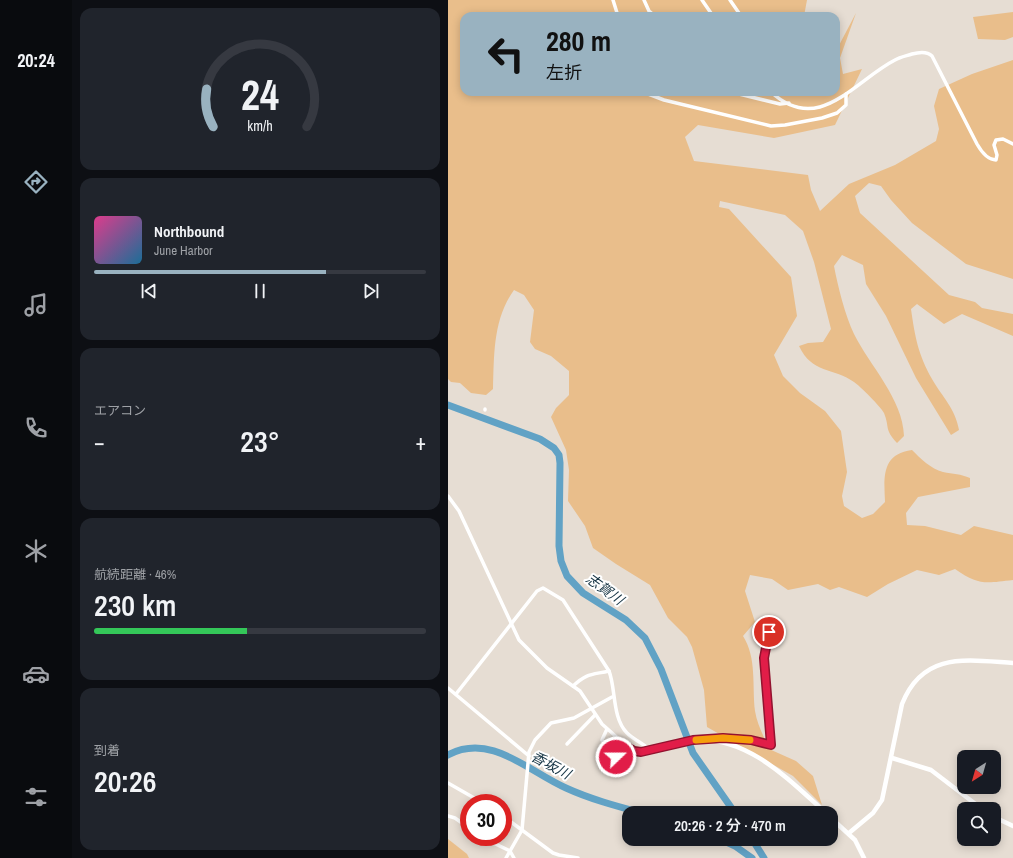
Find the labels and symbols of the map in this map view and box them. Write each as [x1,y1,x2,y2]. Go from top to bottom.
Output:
water label: 志賀川 [583,569,629,610]
pin [752,615,786,649]
position arrow [595,736,637,778]
water label: 香坂川 [528,747,576,784]
north arrow [957,750,1001,794]
speed limit sign: 30 [460,794,512,846]

